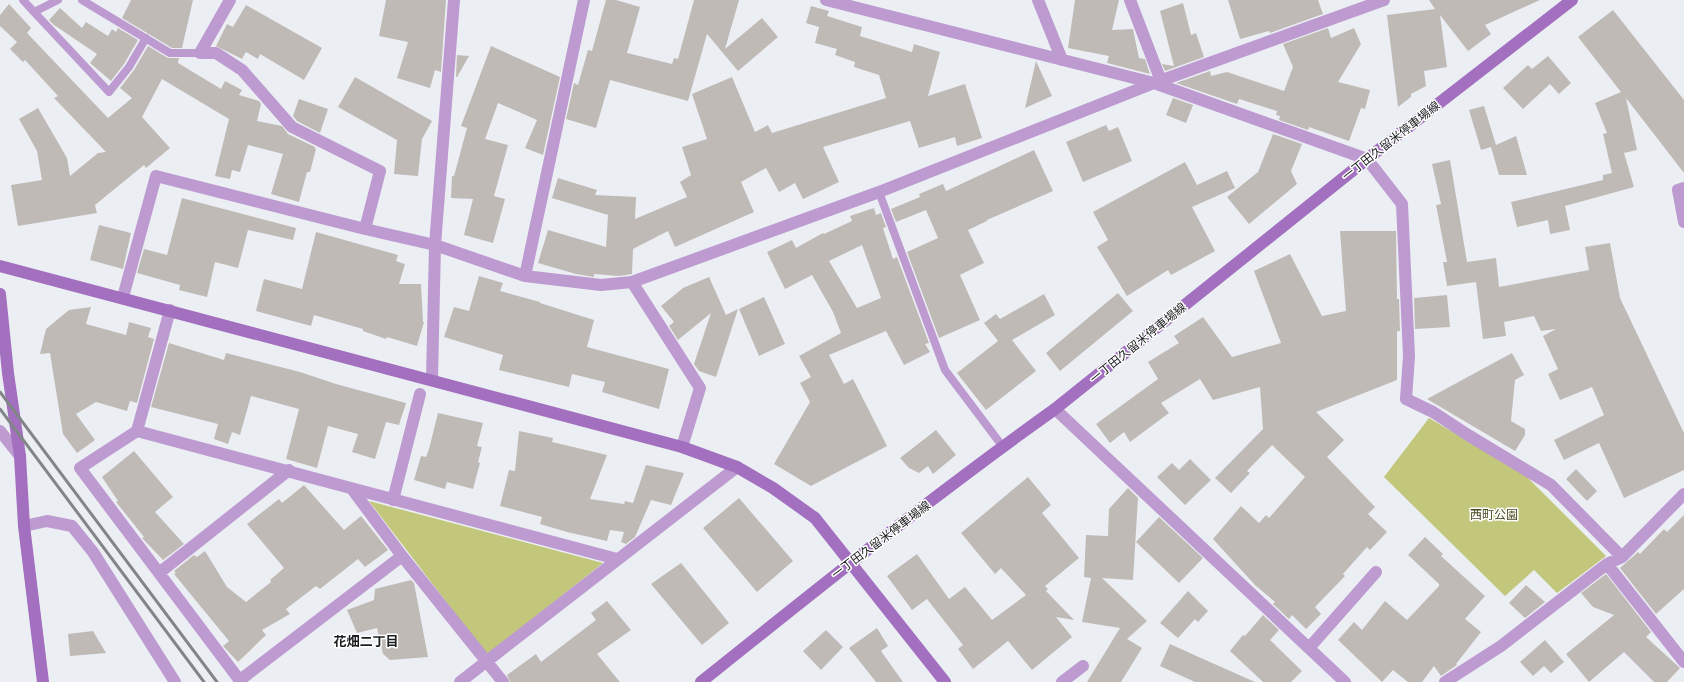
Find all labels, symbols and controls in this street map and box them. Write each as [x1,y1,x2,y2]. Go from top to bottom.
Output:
street label: 一丁田久留米停車場線 [1339,99,1443,183]
street label: 一丁田久留米停車場線 [1087,300,1189,386]
street label: 一丁田久留米停車場線 [829,498,933,582]
park label: 西町公園 [1470,508,1518,522]
district label: 花畑二丁目 [333,634,399,649]

